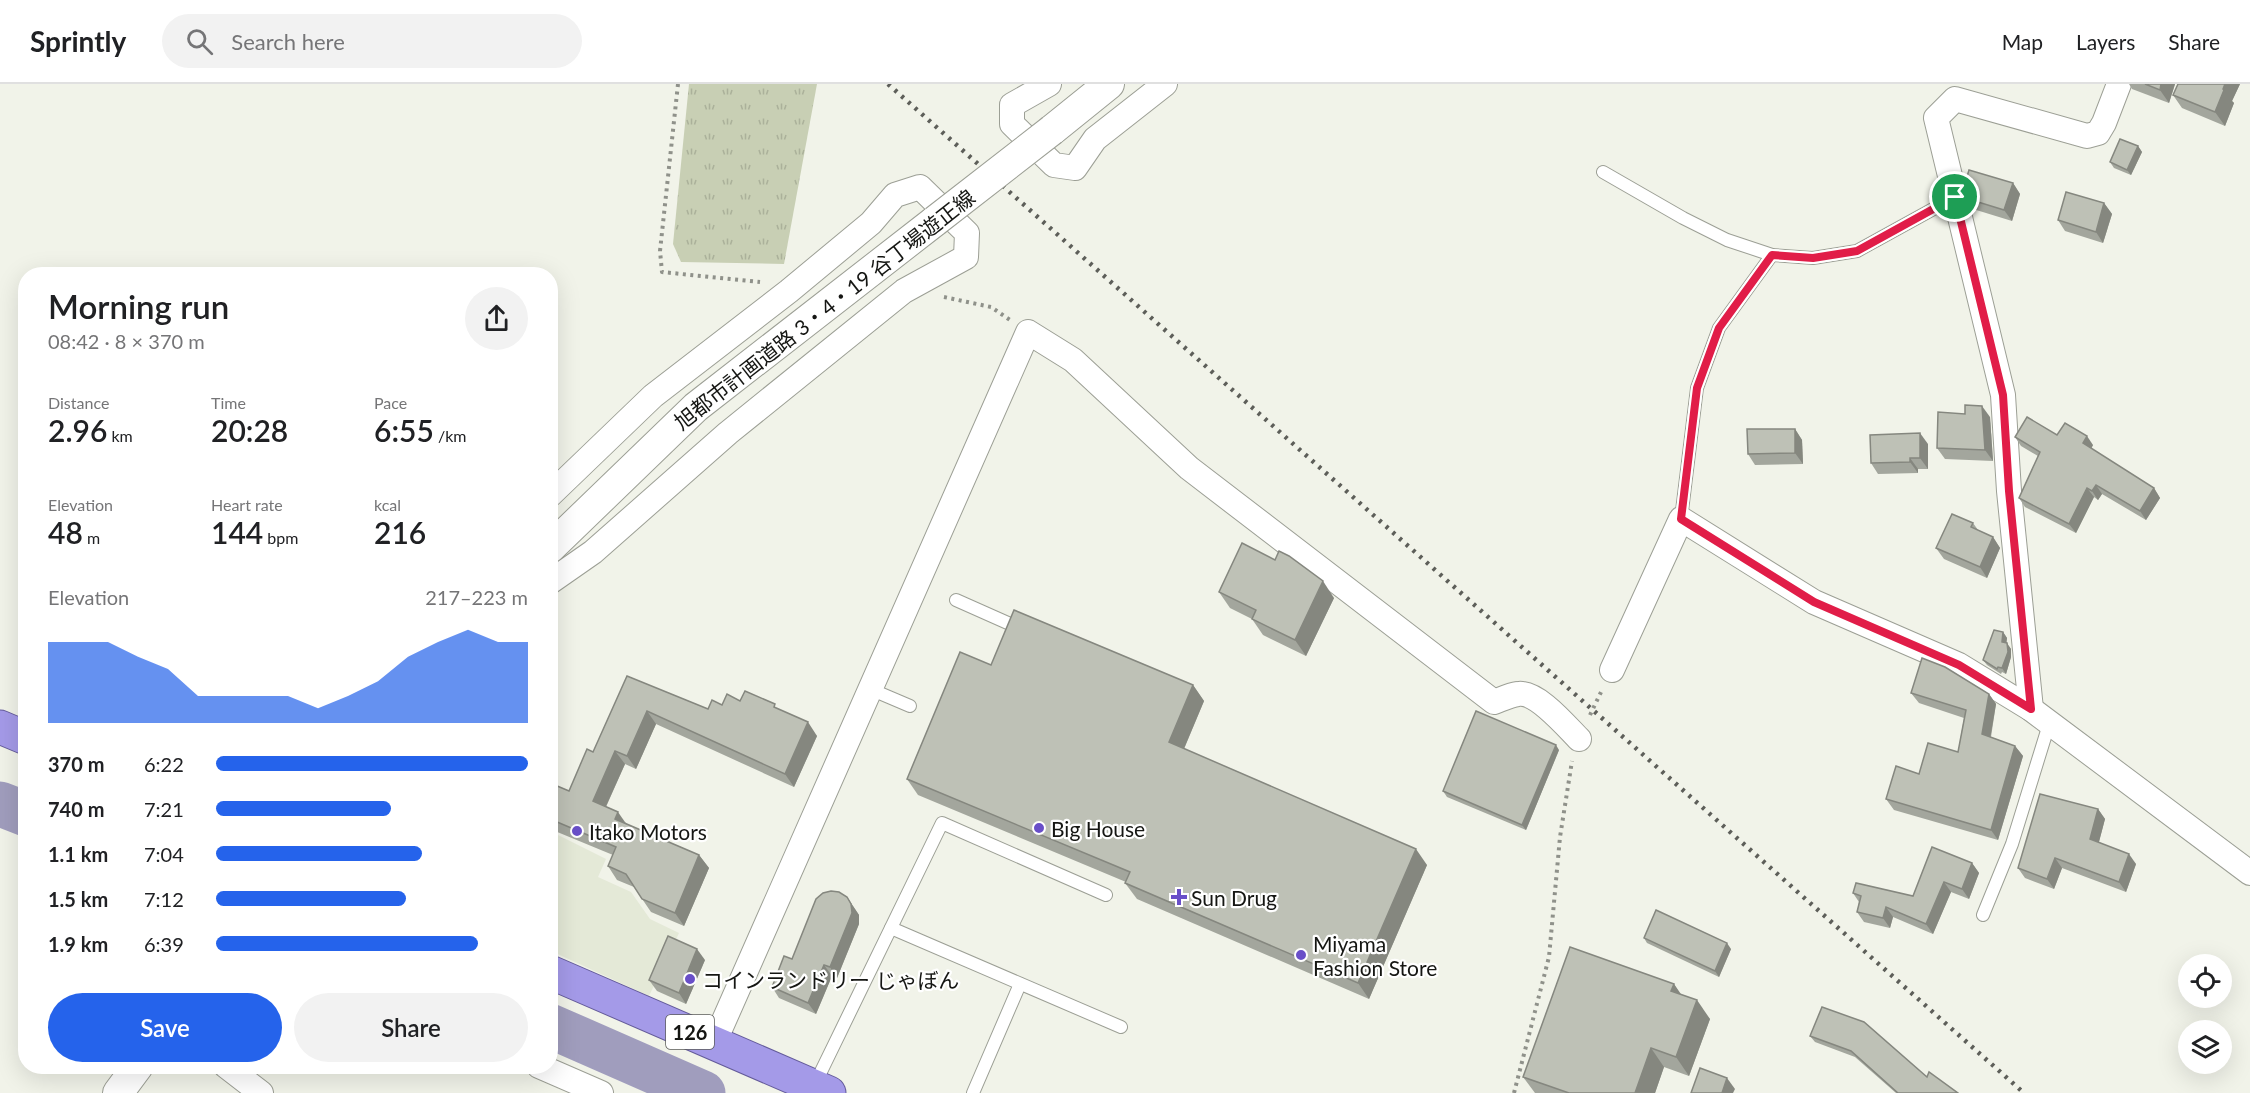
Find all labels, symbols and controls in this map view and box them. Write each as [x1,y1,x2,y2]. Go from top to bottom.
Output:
search box [162,14,582,68]
text: Sprintly [30,24,126,58]
icon: search [183,25,216,58]
text: Search here [231,28,345,55]
text: Map [2002,29,2043,54]
text: Layers [2076,29,2135,54]
text: Share [2168,29,2220,54]
pin [1929,171,1980,222]
icon: arrive [1938,180,1971,213]
street label: 旭都市計画道路 3・4・19 谷丁場遊正線 [669,184,979,434]
text: Morning run [48,286,229,326]
button: share [465,287,528,350]
text: 08:42 · 8 × 370 m [48,329,205,353]
text: Distance [48,393,109,412]
text: Time [211,393,246,412]
text: Pace [374,393,407,412]
text: 2.96 [48,412,107,448]
text: 20:28 [211,412,288,448]
text: 6:55 [374,412,434,448]
text: km [107,426,133,445]
text: /km [434,426,466,445]
text: Elevation [48,495,113,514]
text: Heart rate [211,495,283,514]
text: kcal [374,495,401,514]
text: 48 [48,514,83,550]
text: 144 [211,514,263,550]
text: 216 [374,514,426,550]
text: m [83,528,100,547]
text: bpm [263,528,298,547]
text: Elevation [48,585,129,609]
text: 217–223 m [425,585,528,609]
text: 370 m [48,752,104,776]
text: 6:22 [144,752,184,776]
text: 740 m [48,797,104,821]
text: 7:21 [144,797,184,821]
place label: Big House [1051,816,1145,841]
place label: Itako Motors [589,819,707,844]
marker: Big House [1032,821,1046,835]
marker: Itako Motors [570,824,584,838]
text: 1.1 km [48,842,108,866]
text: 7:04 [144,842,184,866]
place label: Sun Drug [1191,885,1277,910]
text: 1.5 km [48,887,108,911]
text: 7:12 [144,887,184,911]
marker: Sun Drug [1172,890,1186,904]
place label: Miyama Fashion Store [1313,931,1437,980]
text: 1.9 km [48,932,108,956]
text: 6:39 [144,932,184,956]
marker: Miyama Fashion Store [1294,948,1308,962]
map controls [2178,954,2232,1074]
button: locate [2178,954,2232,1008]
place label: コインランドリー じゃぼん [702,967,959,992]
marker: コインランドリー じゃぼん [683,972,697,986]
button: Save [48,993,282,1062]
button: Share [294,993,528,1062]
road number: 126 [666,1015,714,1049]
button: layers [2178,1020,2232,1074]

